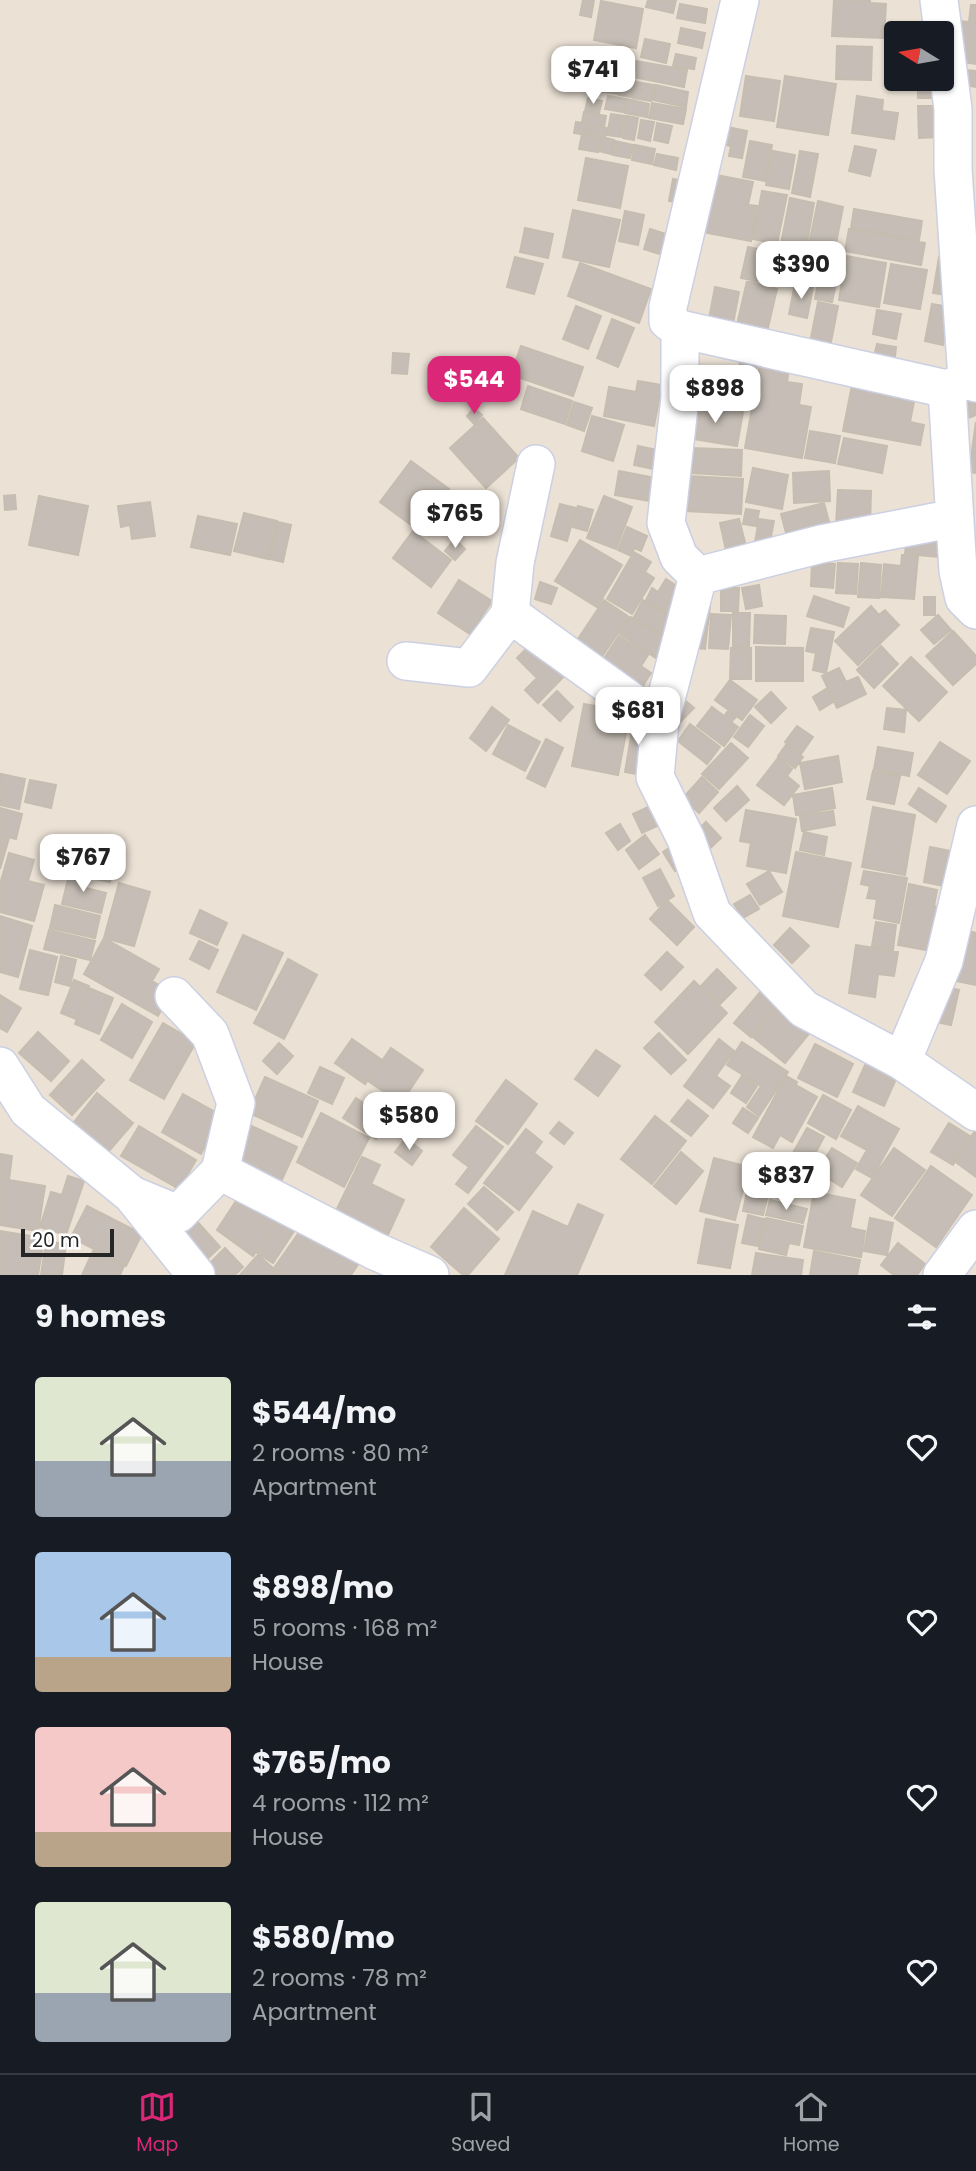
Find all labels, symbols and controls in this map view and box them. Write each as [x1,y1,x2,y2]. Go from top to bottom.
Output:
north arrow [884,21,954,91]
map controls [884,21,954,91]
pin: $741 [552,46,634,106]
text: $741 [567,53,619,85]
pin: $390 [760,242,842,301]
text: $390 [772,248,830,280]
pin: $544 [433,356,515,416]
text: $544 [443,363,505,395]
pin: $898 [674,366,756,425]
text: $898 [685,372,745,404]
pin: $765 [414,490,496,550]
text: $765 [426,497,484,529]
pin: $681 [597,688,679,747]
text: $681 [611,694,665,726]
pin: $767 [42,834,124,894]
text: $767 [56,841,110,873]
pin: $580 [368,1092,450,1152]
text: $580 [379,1099,439,1131]
pin: $837 [745,1152,827,1212]
text: $837 [758,1159,814,1191]
scale bar [21,1226,114,1258]
text: 20 m [32,1227,80,1254]
text: 9 homes [35,1295,166,1338]
icon: filters [903,1298,941,1336]
text: $544/mo [252,1391,396,1434]
icon: home [91,1405,175,1489]
icon: heart [903,1428,941,1466]
text: 2 rooms · 80 m² [252,1437,429,1469]
text: Apartment [252,1471,377,1503]
text: $898/mo [252,1566,394,1609]
icon: home [91,1580,175,1664]
icon: heart [903,1603,941,1641]
text: 5 rooms · 168 m² [252,1612,437,1644]
text: House [252,1646,324,1678]
text: $765/mo [252,1741,391,1784]
icon: home [91,1755,175,1839]
icon: heart [903,1778,941,1816]
text: 4 rooms · 112 m² [252,1787,429,1819]
text: House [252,1821,324,1853]
text: $580/mo [252,1916,395,1959]
icon: home [91,1930,175,2014]
icon: heart [903,1953,941,1991]
text: 2 rooms · 78 m² [252,1962,427,1994]
text: Apartment [252,1996,377,2028]
tab: Map [136,2088,178,2159]
tab: Saved [451,2088,510,2159]
tab: Home [783,2088,840,2159]

